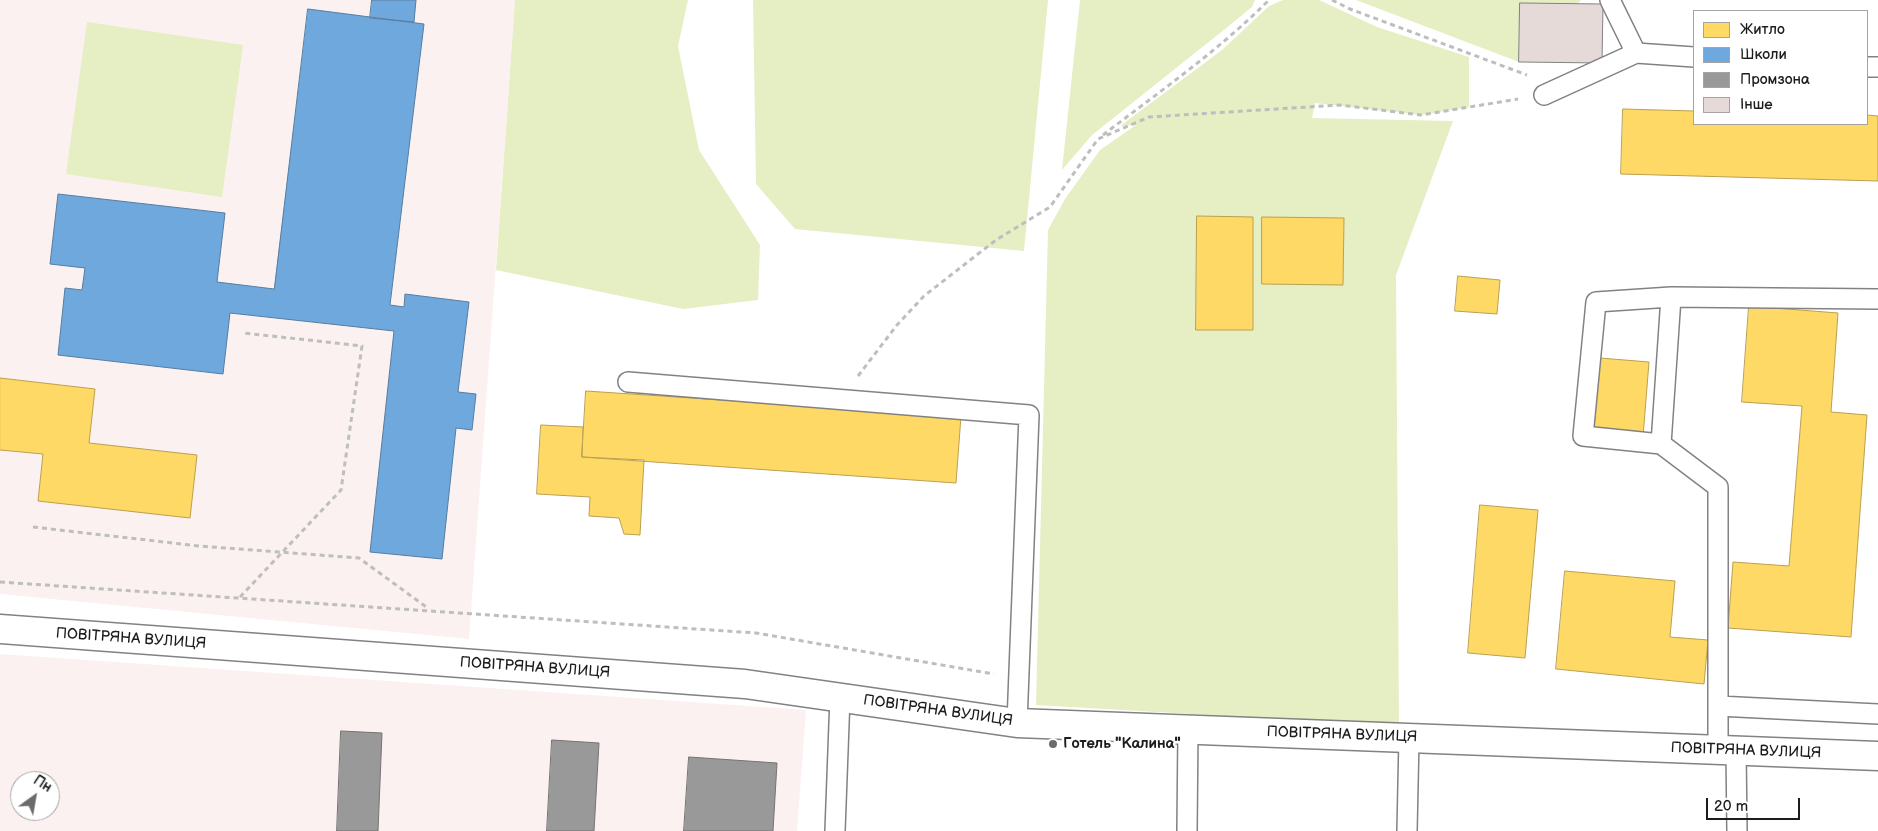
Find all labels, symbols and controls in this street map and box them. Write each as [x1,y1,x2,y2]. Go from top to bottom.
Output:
legend [1693,10,1868,125]
text: Житло [1740,20,1785,39]
text: Школи [1740,45,1787,64]
text: Промзона [1740,70,1810,89]
text: Інше [1740,95,1773,114]
street label: ПОВІТРЯНА ВУЛИЦЯ [55,625,207,653]
street label: ПОВІТРЯНА ВУЛИЦЯ [459,654,611,682]
street label: ПОВІТРЯНА ВУЛИЦЯ [862,692,1014,730]
street label: ПОВІТРЯНА ВУЛИЦЯ [1266,723,1418,747]
place label: Готель "Калина" [1063,735,1181,753]
marker: Готель "Калина" [1047,738,1059,750]
street label: ПОВІТРЯНА ВУЛИЦЯ [1670,739,1822,763]
north arrow [10,771,60,821]
text: Пн [30,772,55,796]
scale bar [1708,788,1802,820]
text: 20 m [1714,797,1748,816]

